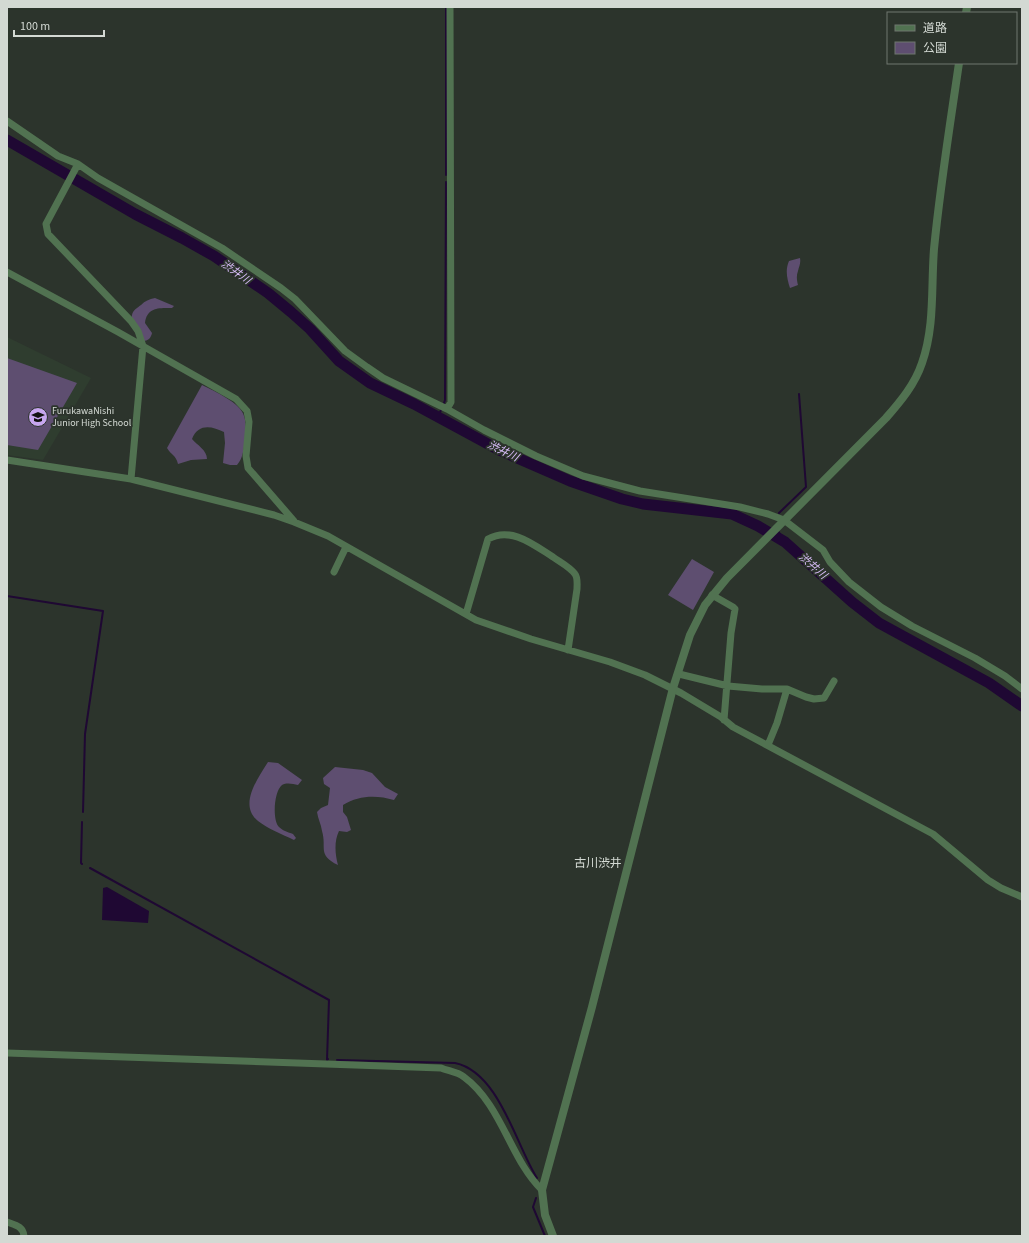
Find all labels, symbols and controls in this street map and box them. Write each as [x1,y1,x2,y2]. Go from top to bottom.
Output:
scale bar [14,12,104,38]
legend [887,12,1017,64]
text: 100 m [20,18,50,35]
text: 道路 [923,20,947,37]
text: 公園 [923,40,947,57]
water label: 渋井川 [218,256,255,288]
place label: FurukawaNishi Junior High School [52,404,132,430]
school or university icon: FurukawaNishi Junior High School [27,406,49,428]
water label: 渋井川 [485,437,522,465]
water label: 渋井川 [796,550,831,583]
district label: 古川渋井 [574,855,622,872]

